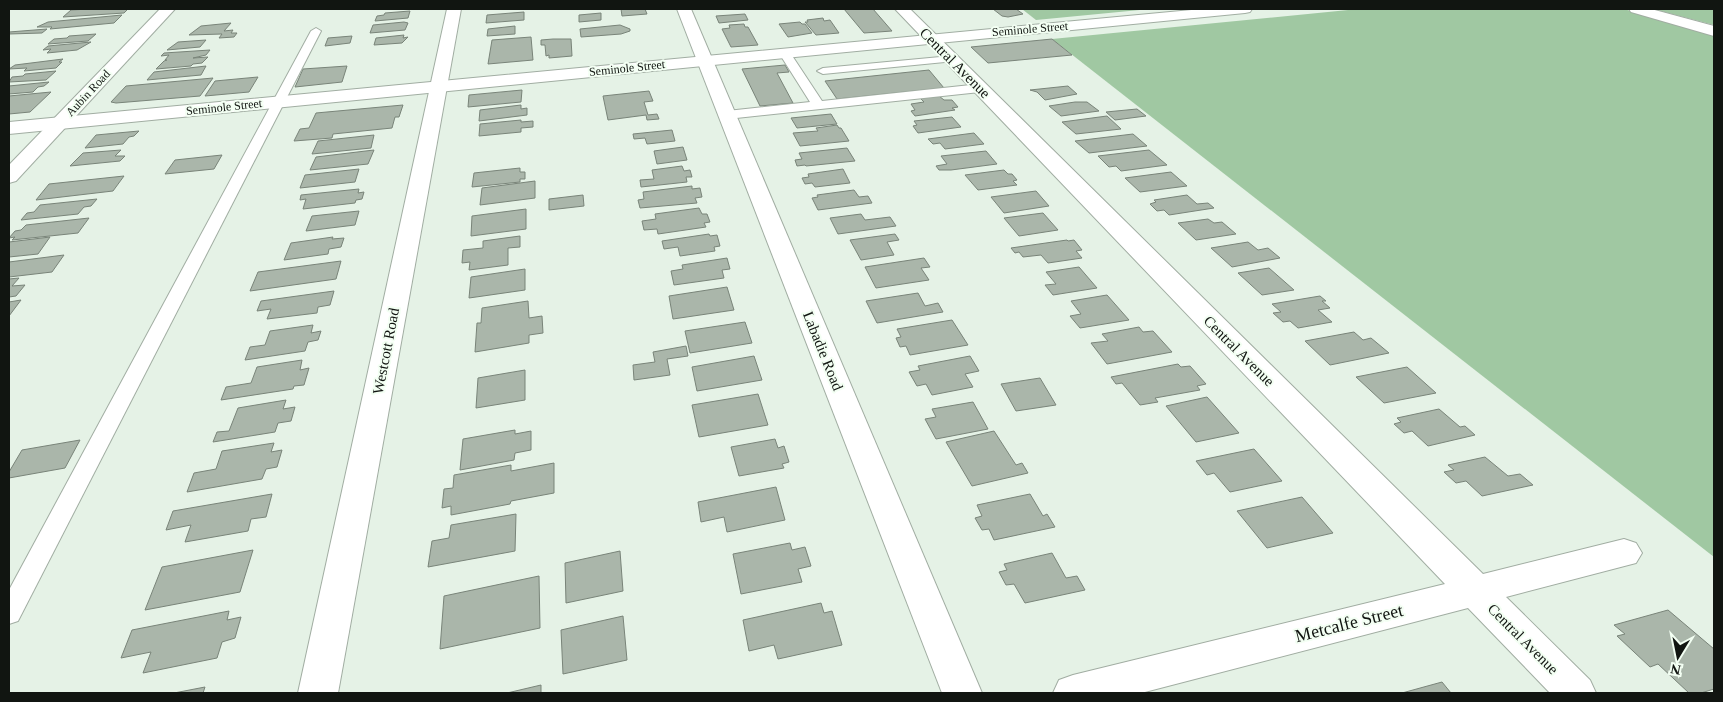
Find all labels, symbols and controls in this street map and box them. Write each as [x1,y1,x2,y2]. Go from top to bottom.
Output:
street label: Seminole Street [991,19,1069,39]
street label: Central Avenue [917,25,994,102]
street label: Seminole Street [588,57,666,79]
street label: Aubin Road [63,67,113,119]
street label: Seminole Street [185,96,263,118]
street label: Westcott Road [370,306,402,395]
street label: Labadie Road [800,309,846,393]
street label: Central Avenue [1201,313,1278,390]
street label: Metcalfe Street [1293,600,1405,646]
street label: Central Avenue [1485,601,1562,678]
north arrow [1653,632,1703,682]
text: N [1670,661,1682,678]

